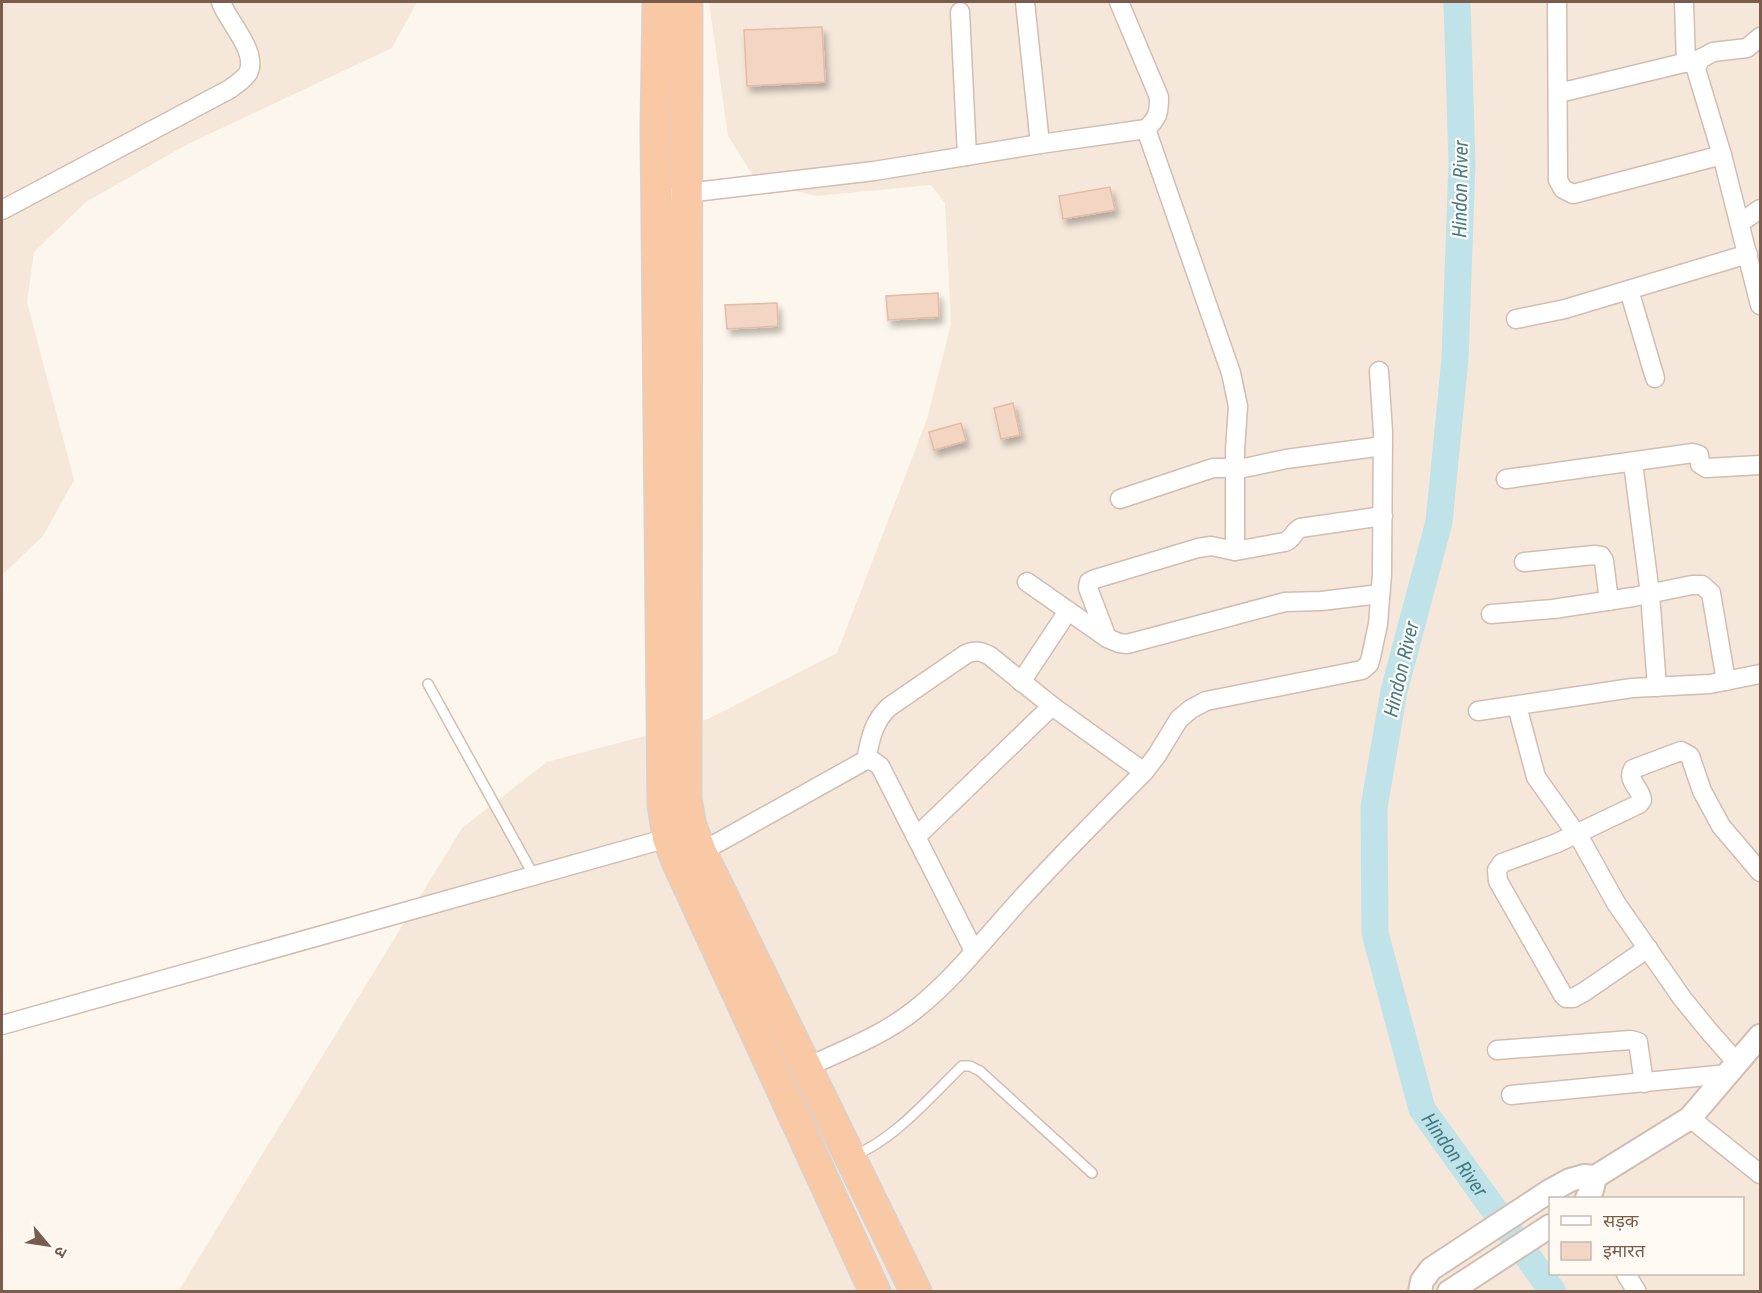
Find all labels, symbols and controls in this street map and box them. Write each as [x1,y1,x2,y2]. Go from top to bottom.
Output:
water label: Hindon River [1447,139,1473,238]
water label: Hindon River [1378,618,1424,719]
water label: Hindon River [1417,1108,1493,1202]
legend [1549,1197,1744,1275]
text: सड़क [1603,1210,1640,1231]
north arrow [18,1215,78,1275]
text: इमारत [1603,1240,1646,1261]
text: उ [50,1243,71,1261]

